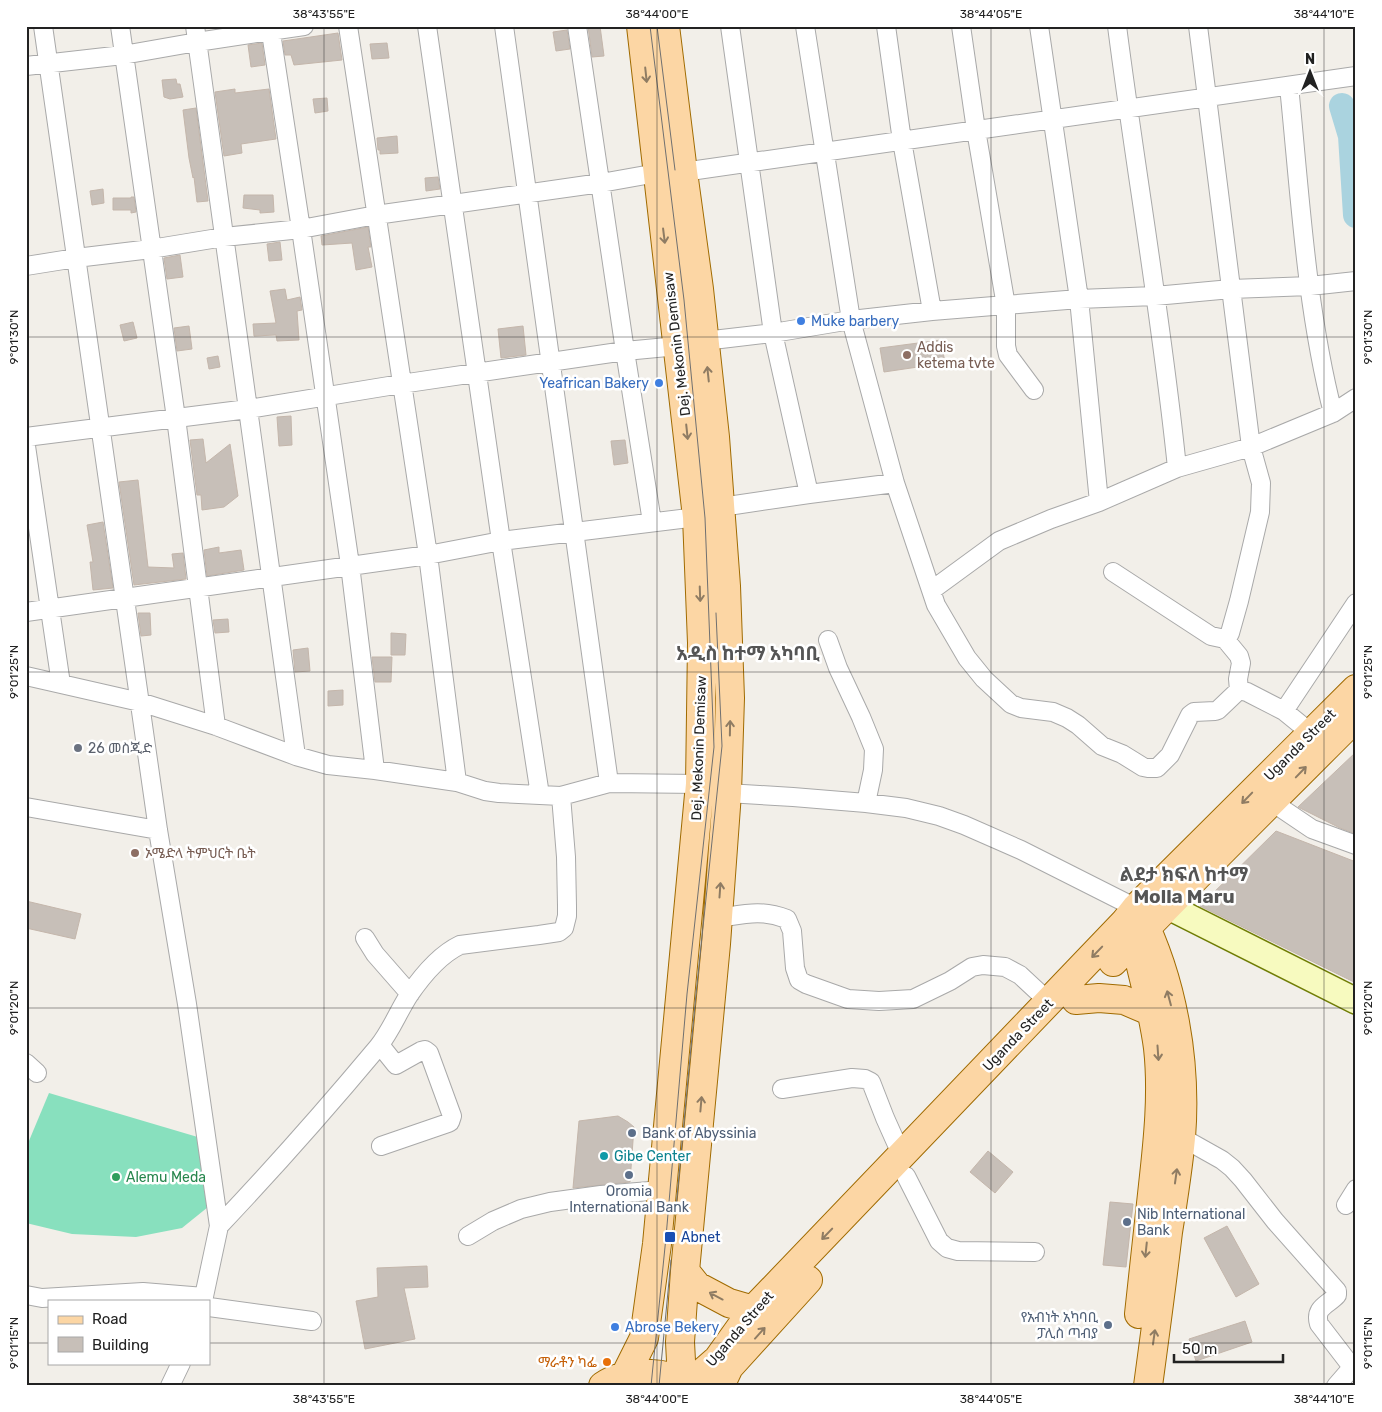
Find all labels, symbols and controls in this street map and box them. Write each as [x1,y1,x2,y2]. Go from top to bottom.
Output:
text: 38°43'55"E [293,7,355,21]
text: 38°44'00"E [625,7,689,21]
text: 38°44'05"E [960,7,1022,21]
text: 38°44'10"E [1294,7,1354,21]
north arrow [1284,48,1334,98]
text: N [1305,51,1315,68]
one-way arrow [641,66,651,82]
one-way arrow [659,228,669,244]
street label: Dej. Mekonin Demisaw [660,271,694,417]
text: 9°01'30"N [7,310,21,364]
text: 9°01'30"N [1361,310,1375,364]
place label: Muke barbery [811,313,900,330]
marker: Muke barbery [795,315,807,327]
place label: Addis ketema tvte [917,339,995,372]
marker: Addis ketema tvte [901,349,913,361]
one-way arrow [703,366,713,382]
place label: Yeafrican Bakery [539,375,649,392]
marker: Yeafrican Bakery [653,377,665,389]
one-way arrow [682,424,692,440]
one-way arrow [695,586,704,602]
district label: አዲስ ከተማ አካባቢ [676,642,820,665]
text: 9°01'25"N [7,645,21,699]
text: 9°01'25"N [1361,645,1375,699]
street label: Dej. Mekonin Demisaw [688,675,710,821]
street label: Uganda Street [1261,705,1340,784]
one-way arrow [725,720,735,736]
place label: 26 መስጂድ [88,740,152,757]
marker: 26 መስጂድ [72,742,84,754]
one-way arrow [1295,766,1307,779]
one-way arrow [1241,792,1253,804]
place label: ኦሜድላ ትምህርት ቤት [145,845,256,862]
marker: ኦሜድላ ትምህርት ቤት [129,847,141,859]
district label: ልደታ ክፍለ ከተማ Molla Maru [1120,863,1248,908]
one-way arrow [716,883,725,899]
one-way arrow [1091,945,1103,958]
text: 9°01'20"N [7,981,21,1035]
text: 9°01'20"N [1361,981,1375,1035]
one-way arrow [1164,990,1173,1006]
street label: Uganda Street [979,995,1057,1075]
one-way arrow [1153,1045,1163,1061]
one-way arrow [696,1097,706,1113]
place label: Bank of Abyssinia [642,1125,756,1142]
marker: Bank of Abyssinia [626,1127,638,1139]
place label: Gibe Center [614,1148,691,1165]
marker: Gibe Center [598,1150,610,1162]
place label: Alemu Meda [126,1169,206,1186]
marker: Oromia International Bank [623,1169,635,1181]
one-way arrow [1171,1169,1181,1185]
marker: Alemu Meda [110,1171,122,1183]
place label: Oromia International Bank [569,1183,690,1216]
place label: Nib International Bank [1137,1206,1245,1239]
marker: Nib International Bank [1121,1216,1133,1228]
one-way arrow [821,1227,833,1240]
place label: Abnet [681,1229,721,1246]
marker: Abnet [663,1230,677,1244]
one-way arrow [1141,1242,1151,1258]
street label: Uganda Street [703,1287,778,1370]
one-way arrow [708,1291,723,1301]
legend [48,1300,210,1364]
place label: የአብነት አካባቢ ፓሊስ ጣብያ [1021,1309,1099,1342]
text: Road [92,1310,128,1328]
text: 9°01'15"N [7,1317,21,1369]
text: 9°01'15"N [1361,1317,1375,1369]
place label: Abrose Bekery [625,1319,720,1336]
marker: የአብነት አካባቢ ፓሊስ ጣብያ [1102,1319,1114,1331]
marker: Abrose Bekery [609,1321,621,1333]
one-way arrow [754,1327,766,1340]
one-way arrow [1150,1330,1160,1346]
scale bar [1174,1332,1283,1364]
text: Building [92,1336,149,1354]
text: 50 m [1182,1340,1217,1358]
place label: ማራቶን ካፌ [538,1354,597,1371]
marker: ማራቶን ካፌ [601,1356,613,1368]
text: 38°43'55"E [293,1392,355,1406]
text: 38°44'00"E [625,1392,689,1406]
text: 38°44'05"E [960,1392,1022,1406]
text: 38°44'10"E [1294,1392,1354,1406]

